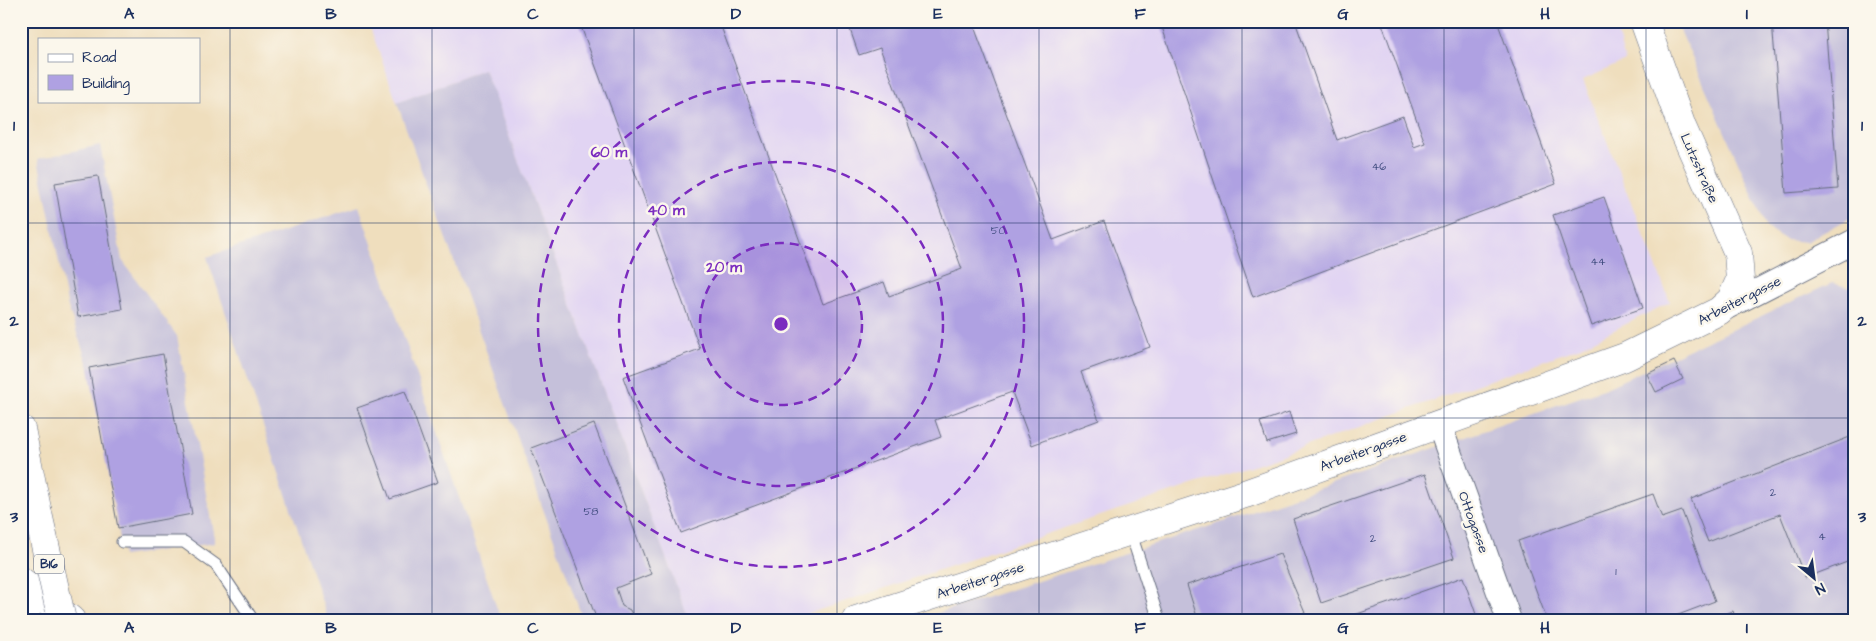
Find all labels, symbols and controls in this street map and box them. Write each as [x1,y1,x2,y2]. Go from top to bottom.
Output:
text: A [124,3,135,25]
text: B [325,3,337,25]
text: C [527,3,539,25]
text: D [731,3,742,25]
text: E [933,3,943,25]
text: F [1134,3,1146,25]
text: G [1337,3,1349,25]
text: H [1540,3,1550,25]
text: I [1746,3,1748,25]
legend [38,38,200,102]
text: Road [82,47,117,68]
text: Building [82,73,130,95]
text: 1 [13,115,16,137]
text: 1 [1861,115,1864,137]
street label: Lutzstraße [1675,130,1724,207]
text: 60 m [591,142,628,163]
house number: 46 [1372,159,1386,174]
text: 40 m [647,200,685,221]
house number: 50 [991,223,1005,238]
house number: 44 [1591,254,1606,269]
text: 20 m [705,257,742,278]
street label: Arbeitergasse [1694,271,1785,331]
text: 2 [8,310,19,332]
text: 2 [1856,310,1867,332]
centre of rings [772,315,790,333]
street label: Arbeitergasse [1317,427,1410,477]
house number: 2 [1770,485,1777,500]
street label: Ottogasse [1453,489,1494,556]
house number: 58 [584,504,598,519]
text: 3 [9,506,19,528]
text: 3 [1857,506,1867,528]
house number: 4 [1818,529,1826,544]
house number: 2 [1370,531,1377,546]
road number: B16 [34,554,64,574]
north arrow [1788,554,1838,604]
street label: Arbeitergasse [934,557,1027,605]
house number: 1 [1615,564,1617,579]
text: N [1811,578,1829,599]
text: A [124,617,135,639]
text: B [325,617,337,639]
text: C [527,617,539,639]
text: D [731,617,742,639]
text: E [933,617,943,639]
text: F [1134,617,1146,639]
text: G [1337,617,1349,639]
text: H [1540,617,1550,639]
text: I [1746,617,1748,639]

